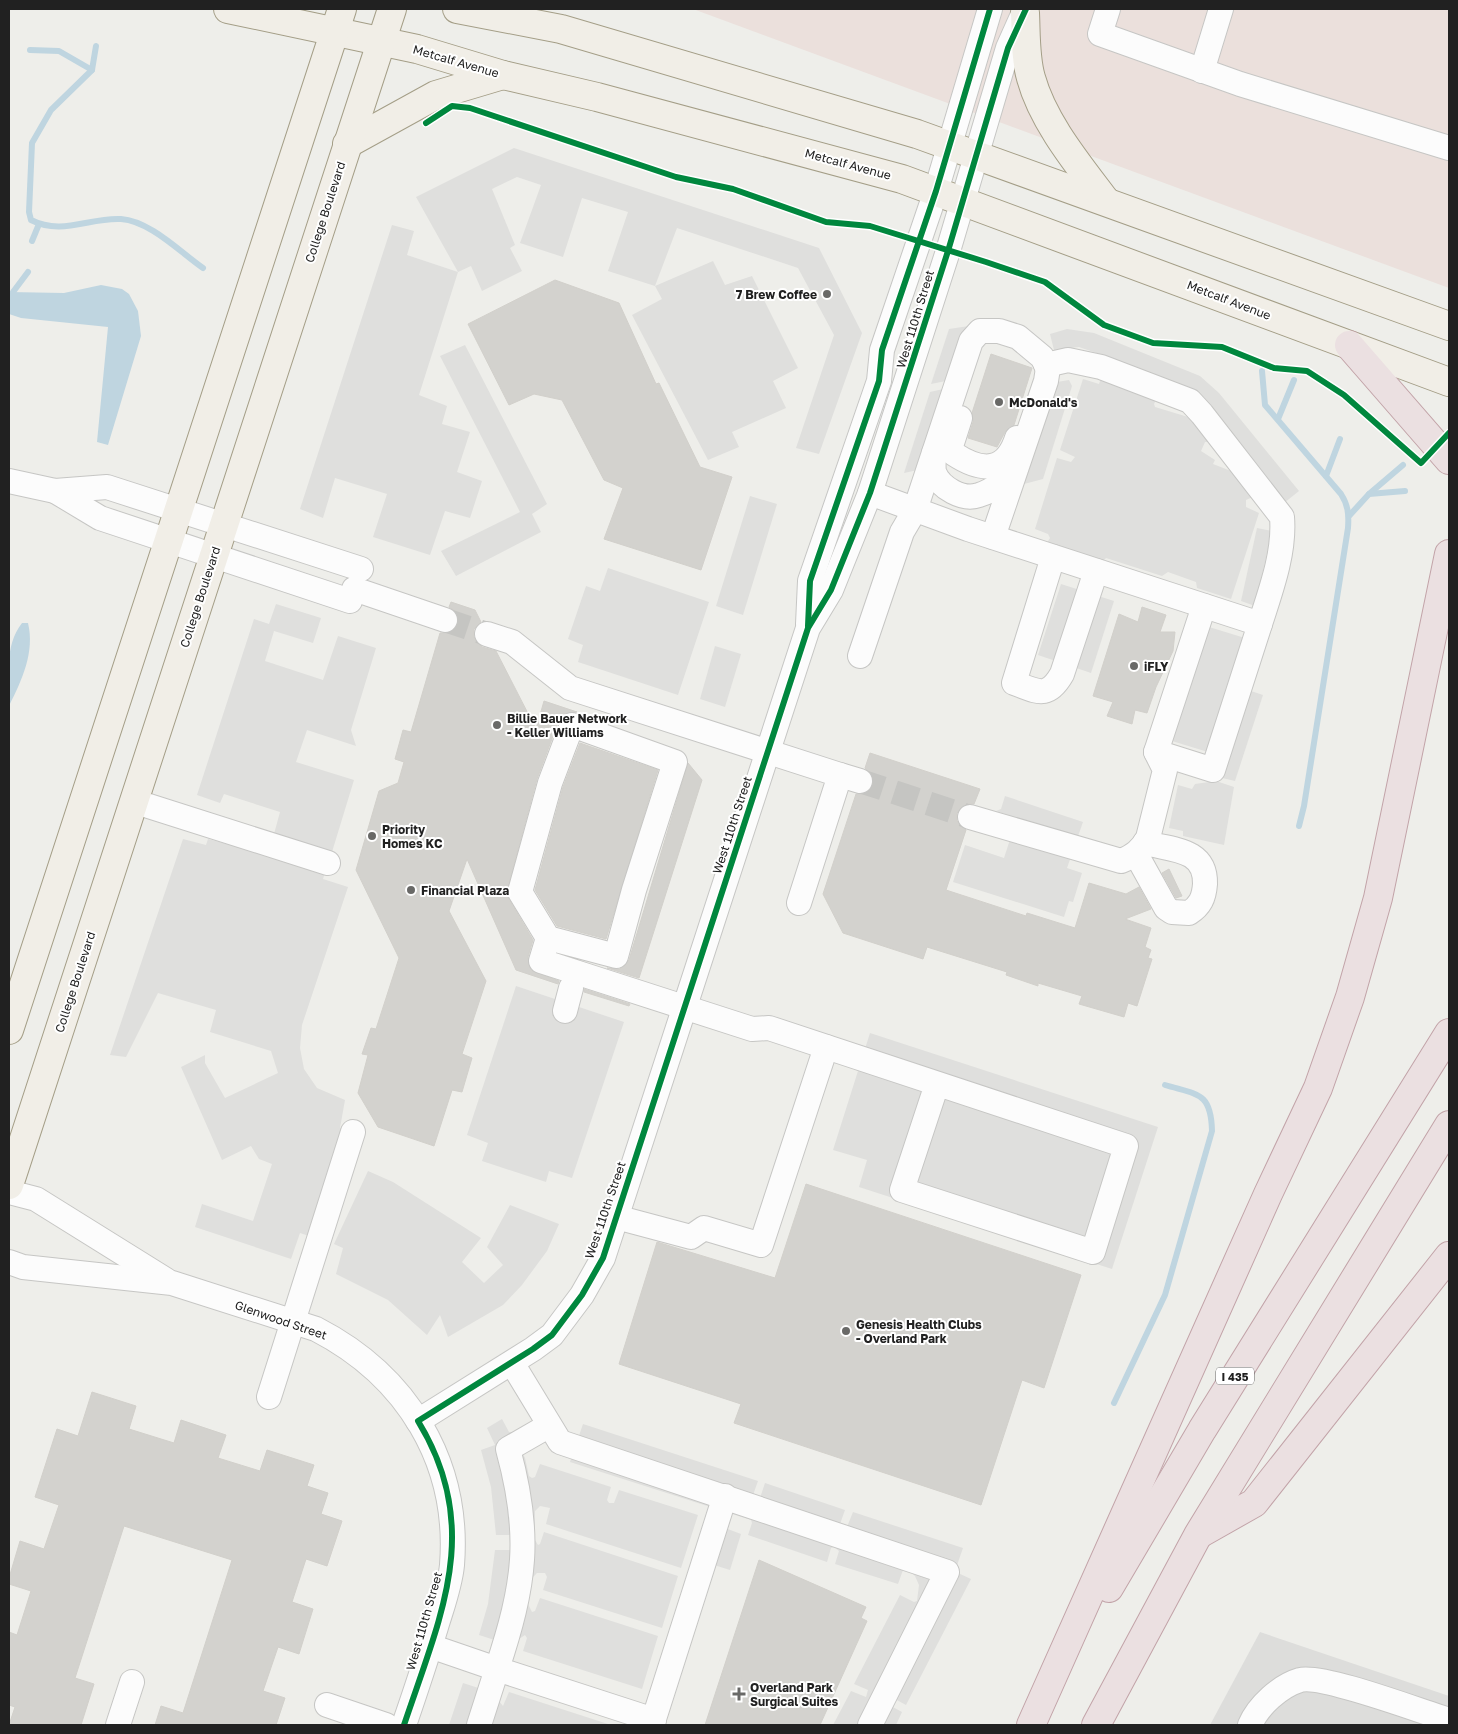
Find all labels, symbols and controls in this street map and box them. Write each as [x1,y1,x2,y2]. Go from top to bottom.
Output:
street label: Metcalf Avenue [411,42,501,80]
street label: Metcalf Avenue [803,145,893,183]
street label: College Boulevard [302,160,348,264]
street label: West 110th Street [893,268,937,370]
street label: Metcalf Avenue [1185,277,1273,323]
place label: 7 Brew Coffee [736,287,817,302]
marker: 7 Brew Coffee [821,288,833,300]
place label: McDonald's [1009,395,1078,410]
marker: McDonald's [993,396,1005,408]
street label: College Boulevard [177,545,223,649]
place label: iFLY [1144,659,1169,674]
marker: iFLY [1128,660,1140,672]
place label: Billie Bauer Network - Keller Williams [507,711,627,740]
marker: Billie Bauer Network - Keller Williams [491,719,503,731]
street label: West 110th Street [709,774,755,876]
place label: Priority Homes KC [382,822,443,851]
marker: Priority Homes KC [366,830,378,842]
place label: Financial Plaza [421,883,509,898]
marker: Financial Plaza [405,884,417,896]
street label: College Boulevard [52,930,98,1034]
street label: West 110th Street [581,1159,629,1261]
street label: Glenwood Street [233,1297,329,1343]
place label: Genesis Health Clubs - Overland Park [856,1317,982,1346]
marker: Genesis Health Clubs - Overland Park [840,1325,852,1337]
road number: I 435 [1216,1368,1254,1384]
street label: West 110th Street [403,1570,445,1672]
place label: Overland Park Surgical Suites [750,1680,839,1709]
marker: Overland Park Surgical Suites [732,1687,746,1701]

